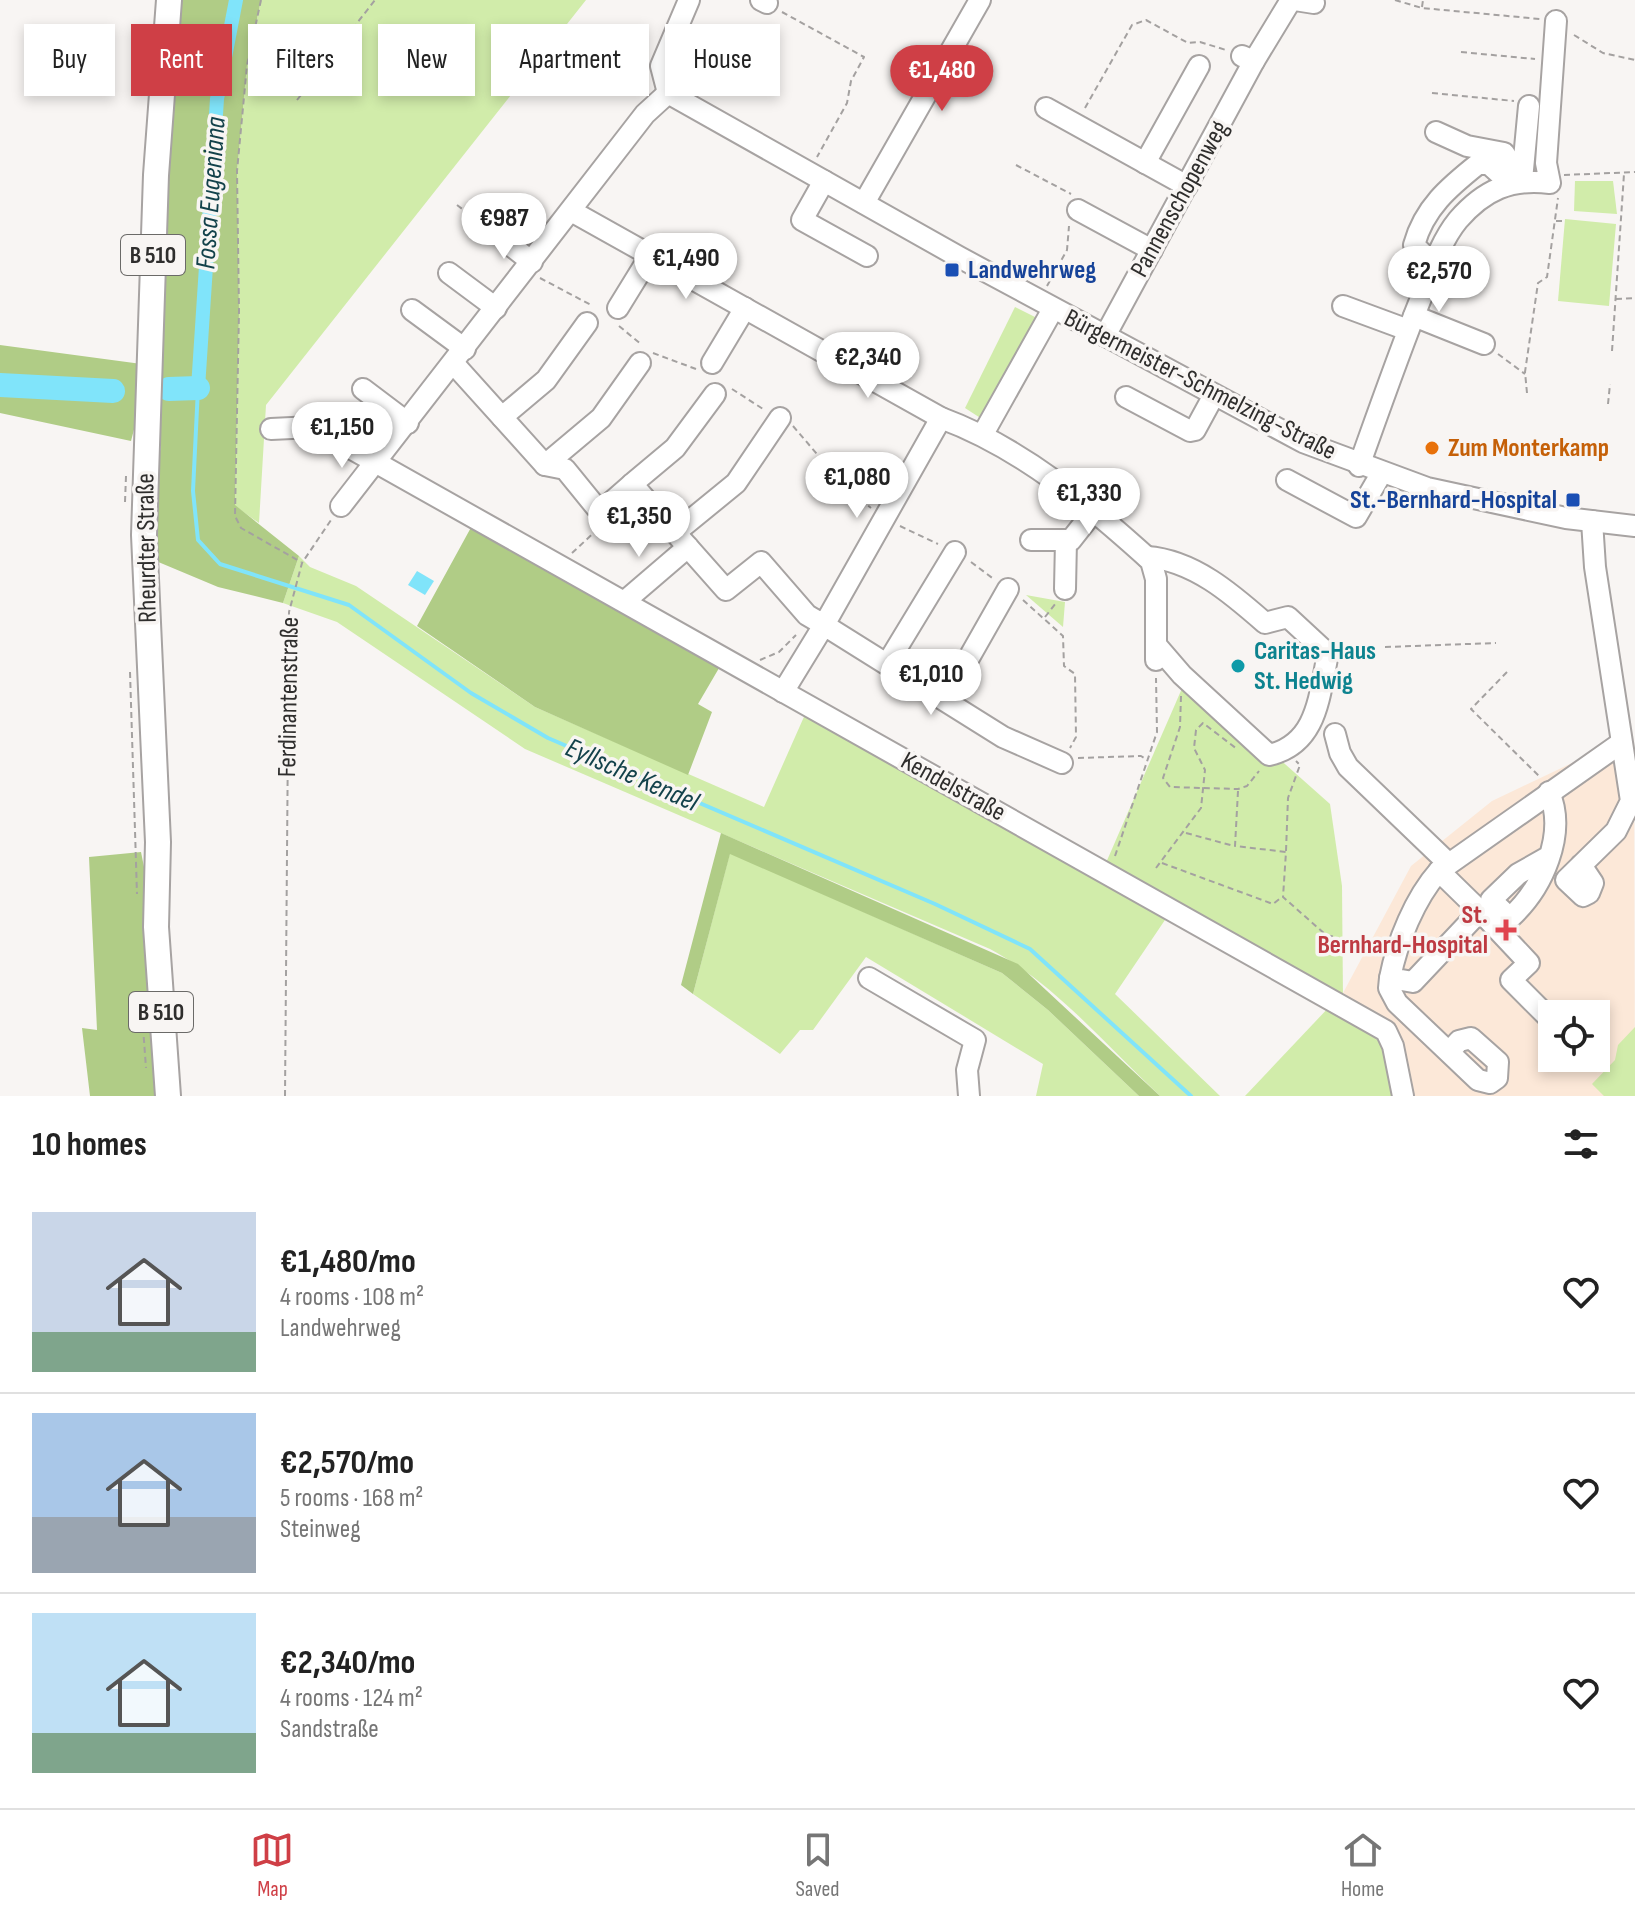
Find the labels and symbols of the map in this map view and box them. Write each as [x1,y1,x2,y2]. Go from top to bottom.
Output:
pin: €1,480 [877,45,1007,113]
water label: Fossa Eugeniana [189,115,233,270]
street label: Pannenschopenweg [1124,115,1236,283]
pin: €987 [457,193,551,261]
pin: €1,490 [621,233,751,301]
road number: B 510 [121,235,185,275]
pin: €2,570 [1374,246,1504,314]
place label: Landwehrweg [968,255,1096,286]
marker: Landwehrweg [943,261,961,279]
street label: Bürgermeister-Schmelzing-Straße [1059,303,1341,467]
pin: €2,340 [803,332,933,400]
pin: €1,150 [277,402,407,470]
place label: Zum Monterkamp [1448,433,1609,464]
marker: Zum Monterkamp [1423,439,1441,457]
pin: €1,080 [792,452,922,520]
pin: €1,330 [1024,468,1154,536]
street label: Rheurdter Straße [130,473,164,623]
place label: St.-Bernhard-Hospital [1350,485,1557,516]
pin: €1,350 [574,491,704,559]
marker: St.-Bernhard-Hospital [1564,491,1582,509]
street label: Ferdinantenstraße [272,617,306,777]
place label: Caritas-Haus St. Hedwig [1254,636,1376,697]
pin: €1,010 [866,649,996,717]
marker: Caritas-Haus St. Hedwig [1229,657,1247,675]
water label: Eyllsche Kendel [560,731,704,819]
street label: Kendelstraße [895,746,1011,828]
place label: St. Bernhard-Hospital [1317,900,1488,961]
marker: St. Bernhard-Hospital [1495,919,1517,941]
road number: B 510 [129,992,193,1032]

